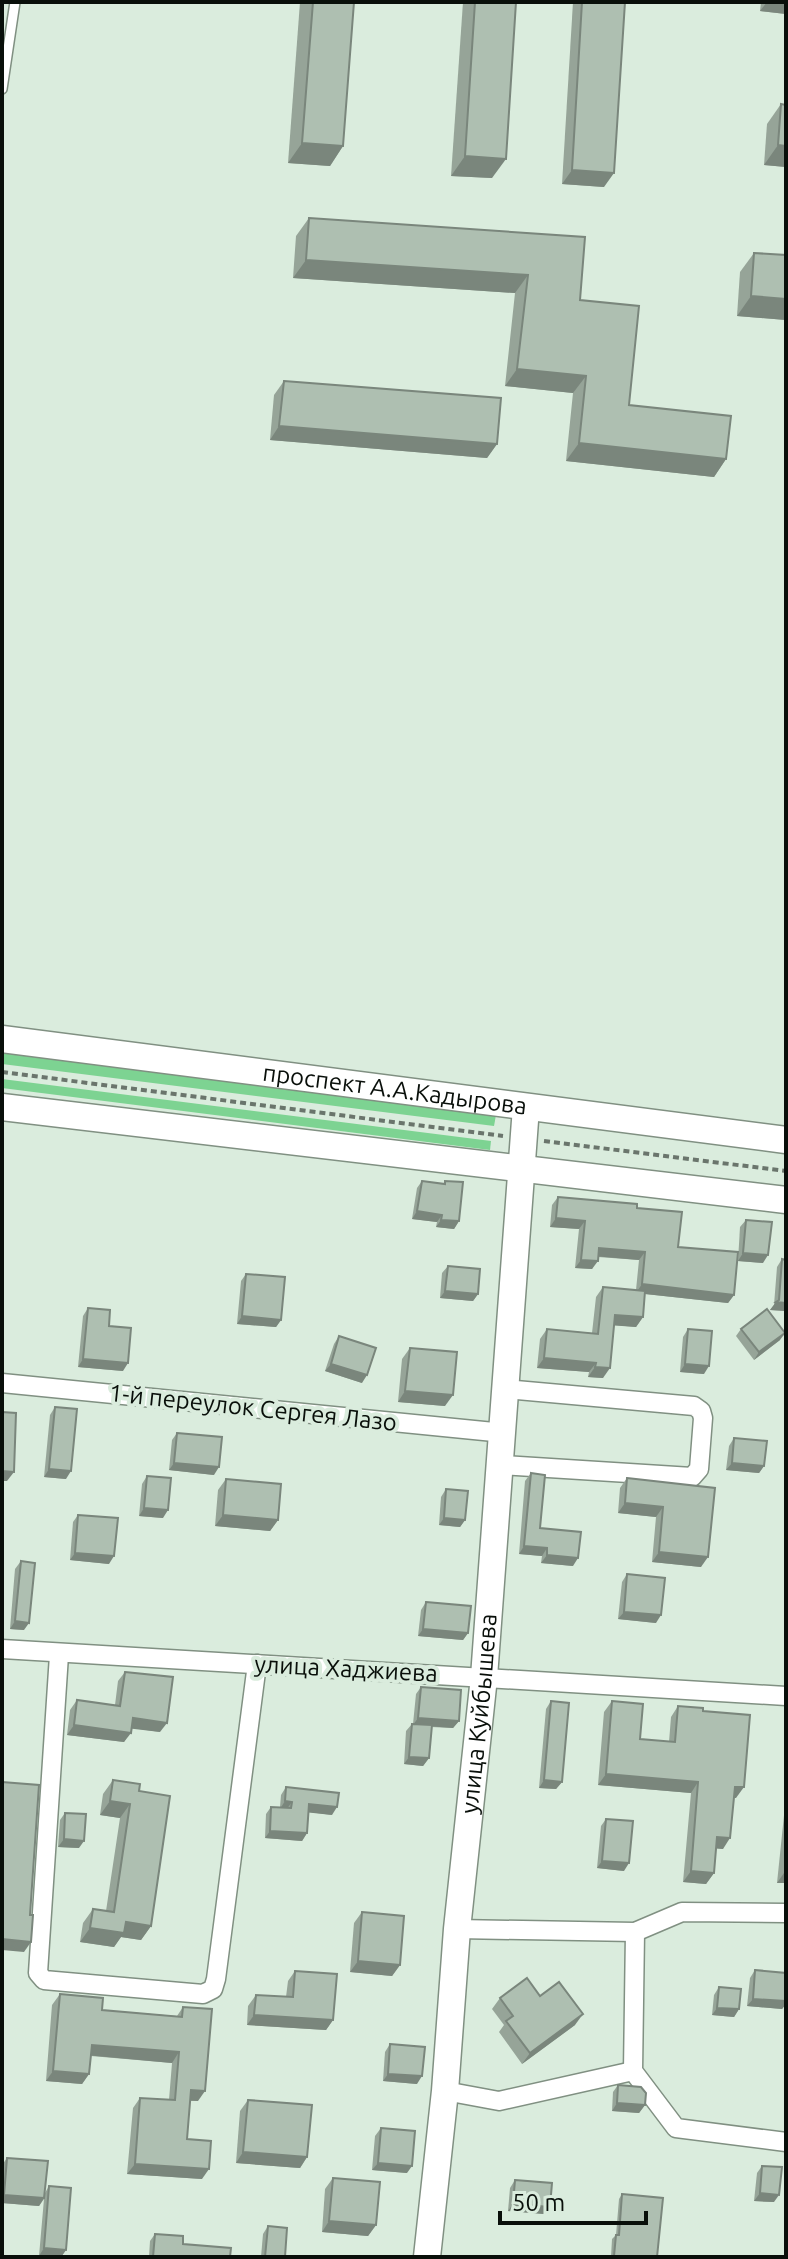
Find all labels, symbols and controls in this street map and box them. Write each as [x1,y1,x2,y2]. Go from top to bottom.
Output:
street label: проспект А.А.Кадырова [261,1059,529,1119]
street label: 1-й переулок Сергея Лазо [108,1379,398,1436]
street label: улица Куйбышева [455,1613,502,1815]
street label: улица Хаджиева [254,1650,438,1687]
scale bar [500,2175,646,2225]
text: 50 m [512,2189,565,2216]

